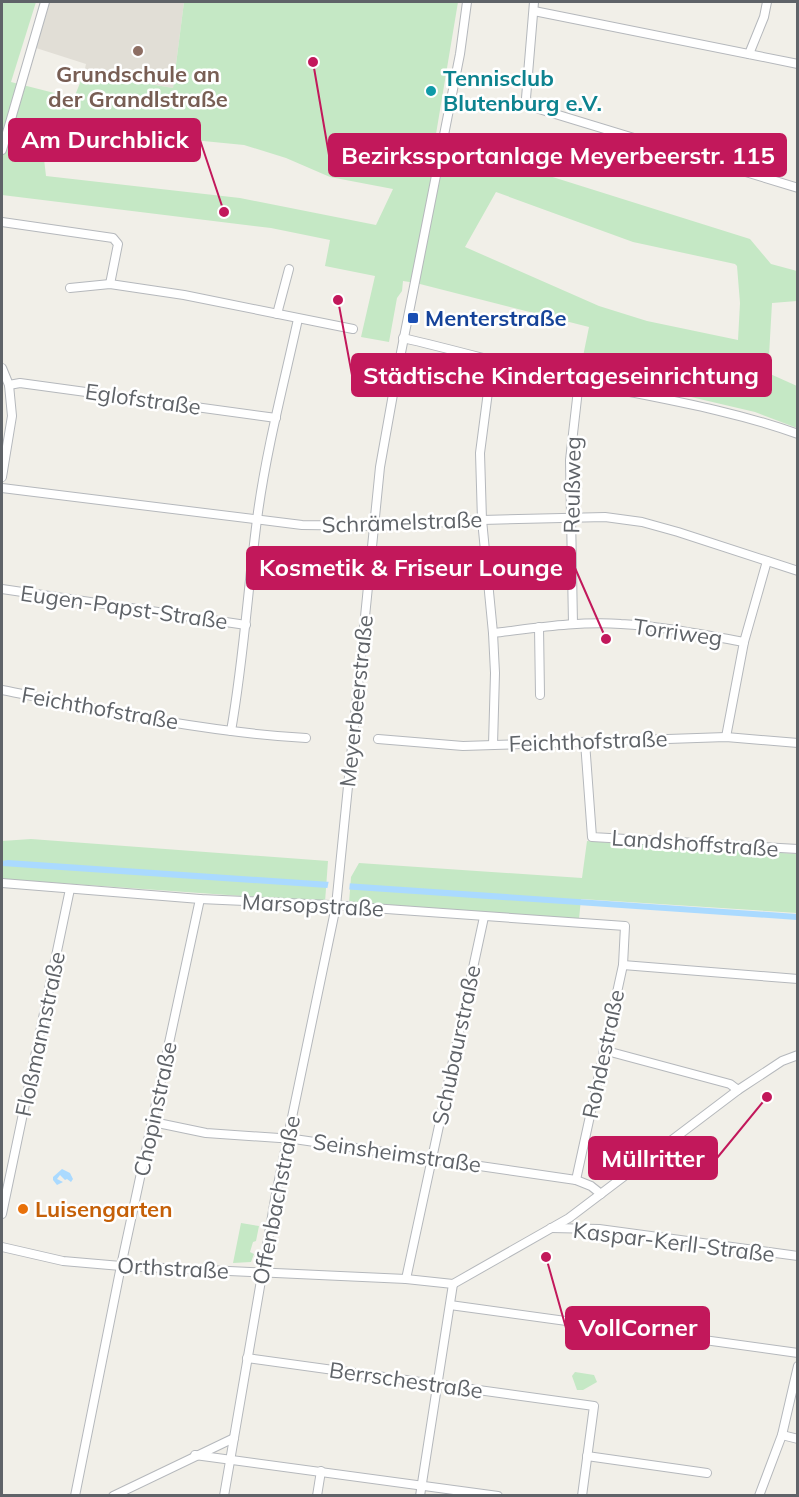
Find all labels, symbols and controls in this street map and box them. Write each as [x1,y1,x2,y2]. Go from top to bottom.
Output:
marker: Grundschule an der Grandlstraße [131,44,145,58]
place label: Grundschule an der Grandlstraße [48,60,228,113]
place label: Tennisclub Blutenburg e.V. [443,64,602,117]
marker: Tennisclub Blutenburg e.V. [424,84,438,98]
callout: Am Durchblick [9,119,200,161]
text: Am Durchblick [21,124,189,154]
callout: Bezirkssportanlage Meyerbeerstr. 115 [329,134,786,176]
text: Bezirkssportanlage Meyerbeerstr. 115 [341,140,775,170]
place label: Menterstraße [425,304,567,332]
marker: Menterstraße [406,311,420,325]
callout: Städtische Kindertageseinrichtung [352,354,771,396]
text: Städtische Kindertageseinrichtung [363,360,759,390]
street label: Eglofstraße [83,377,203,421]
street label: Reußweg [557,436,587,534]
street label: Schrämelstraße [321,505,483,539]
callout: Kosmetik & Friseur Lounge [247,547,575,589]
text: Kosmetik & Friseur Lounge [259,552,563,582]
street label: Eugen-Papst-Straße [19,579,229,635]
street label: Torriweg [632,612,724,652]
street label: Meyerbeerstraße [333,614,379,788]
street label: Feichthofstraße [19,680,181,736]
street label: Feichthofstraße [508,724,668,758]
street label: Landshoffstraße [611,823,779,863]
street label: Marsopstraße [241,887,385,923]
street label: Floßmannstraße [9,949,71,1119]
street label: Schubaurstraße [425,963,487,1127]
street label: Rohdestraße [576,987,630,1121]
street label: Chopinstraße [127,1039,183,1179]
street label: Offenbachstraße [246,1113,306,1287]
street label: Seinsheimstraße [311,1127,483,1179]
callout: Müllritter [589,1137,717,1179]
text: Müllritter [601,1143,705,1173]
place label: Luisengarten [35,1195,172,1223]
marker: Luisengarten [16,1202,30,1216]
street label: Kaspar-Kerll-Straße [572,1216,776,1268]
street label: Orthstraße [117,1251,229,1285]
callout: VollCorner [566,1307,709,1349]
text: VollCorner [578,1312,698,1342]
street label: Berrschestraße [327,1355,485,1405]

